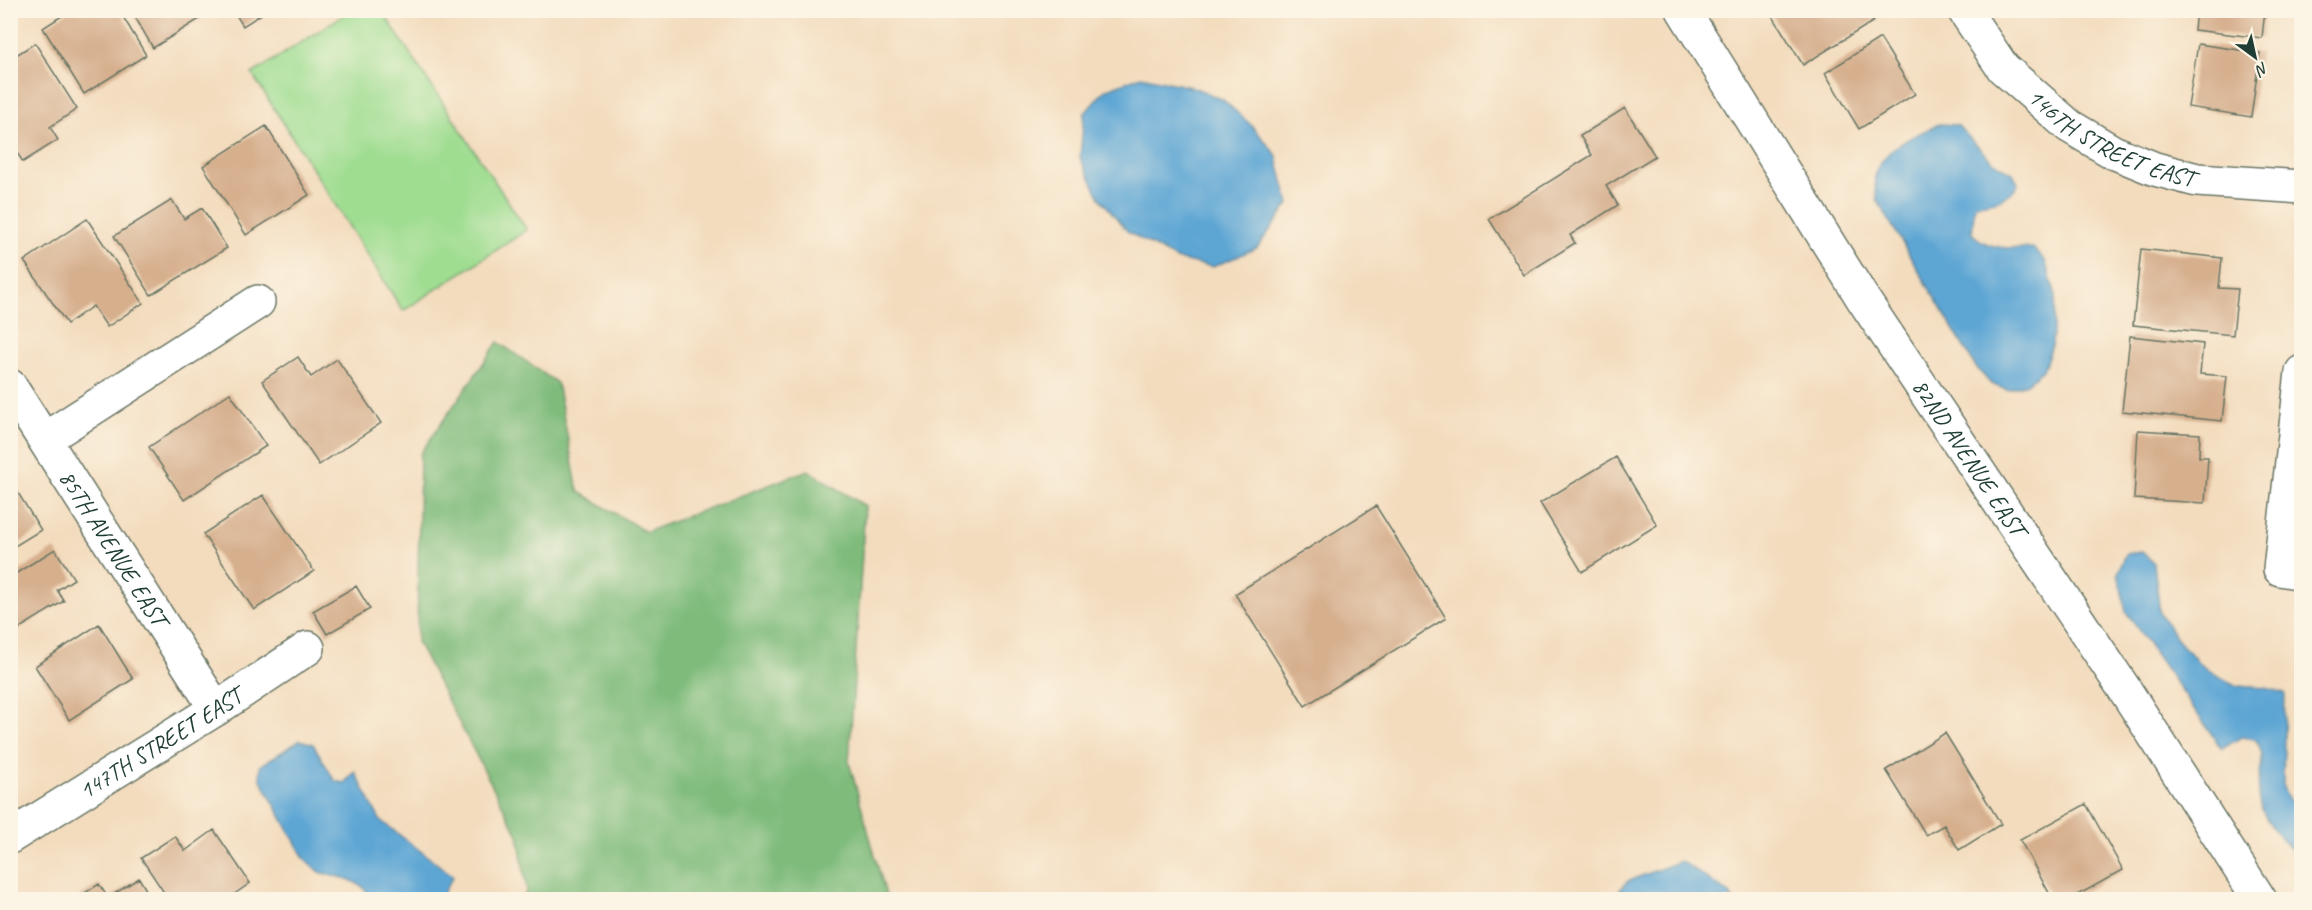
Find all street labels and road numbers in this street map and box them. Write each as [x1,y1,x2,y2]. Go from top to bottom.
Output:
street label: 146TH STREET EAST [2022,82,2203,195]
street label: 82ND AVENUE EAST [1906,373,2036,547]
street label: 85TH AVENUE EAST [52,464,177,637]
street label: 147TH STREET EAST [73,678,252,806]

